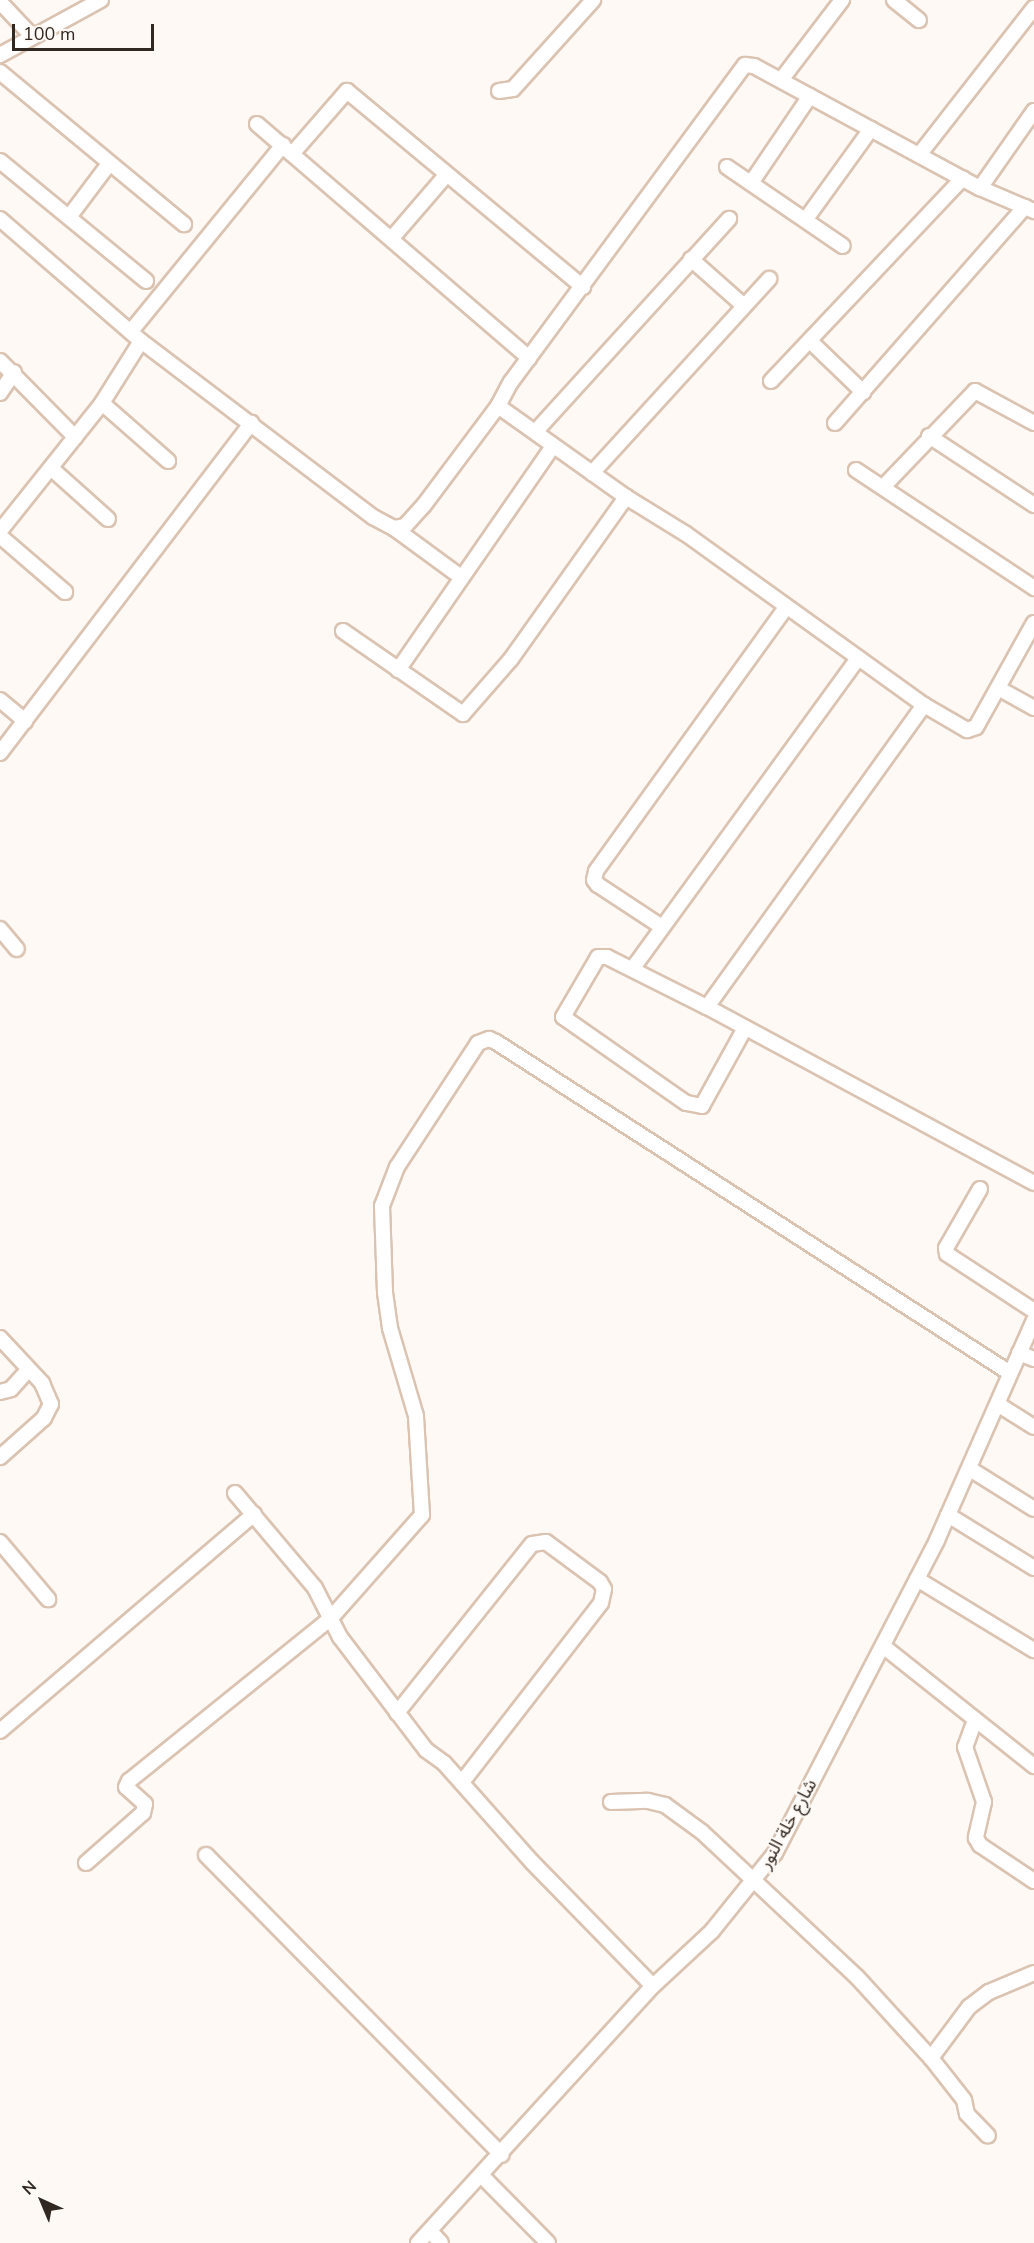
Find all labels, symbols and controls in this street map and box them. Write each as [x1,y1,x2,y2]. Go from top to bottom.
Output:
scale bar [15,12,158,50]
text: 100 m [23,22,75,46]
street label: شارع خلة النور [754,1775,822,1873]
north arrow [12,2171,72,2231]
text: N [18,2176,41,2200]

